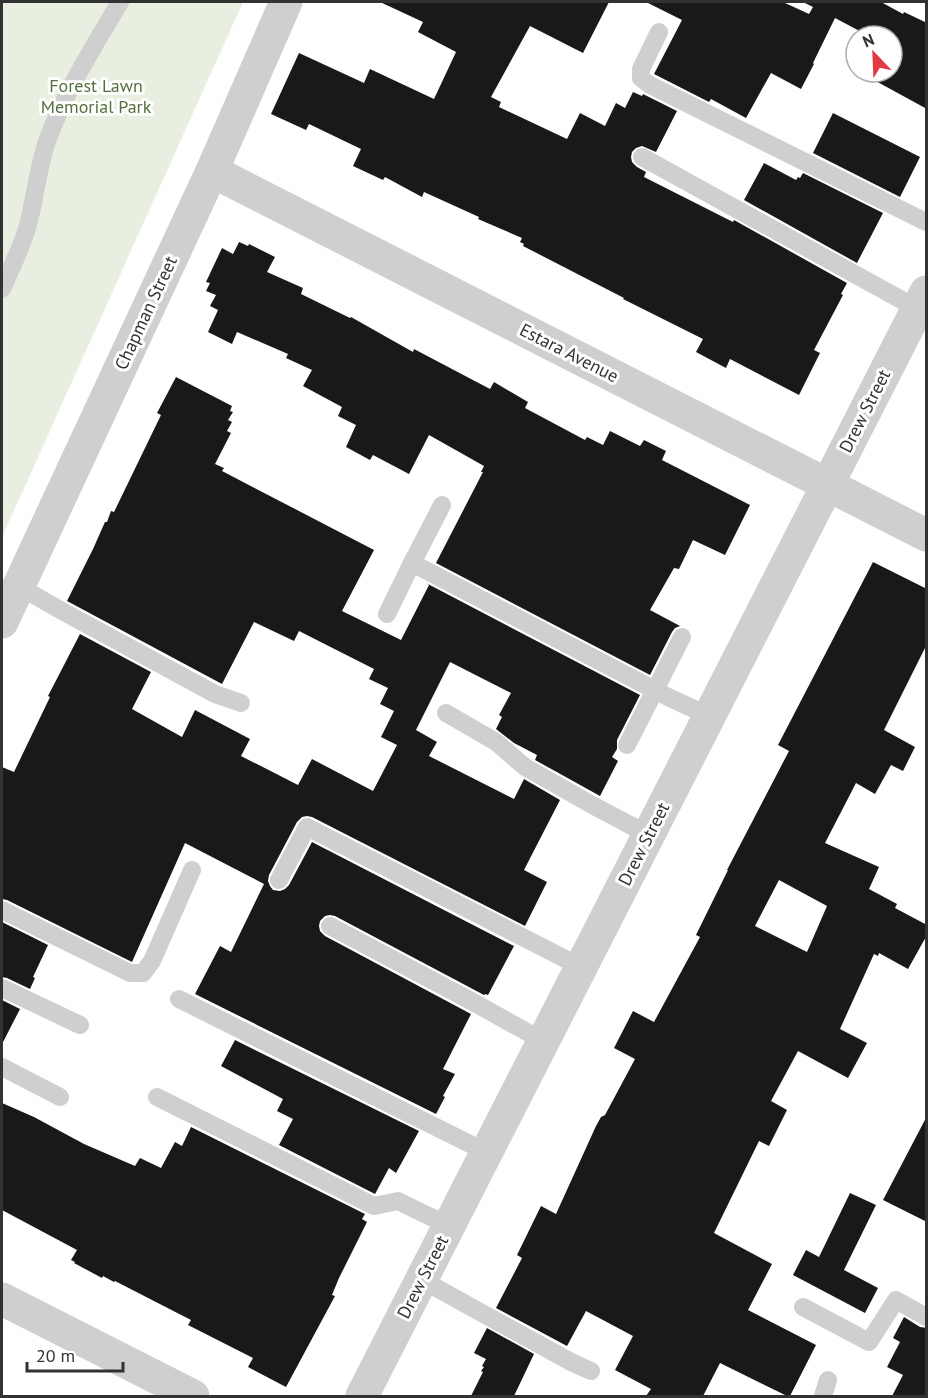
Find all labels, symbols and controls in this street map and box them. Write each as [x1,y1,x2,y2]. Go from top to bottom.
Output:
north arrow [844,24,904,84]
text: N [859,29,877,51]
park label: Forest Lawn Memorial Park [41,74,152,118]
street label: Chapman Street [109,252,182,373]
street label: Estara Avenue [516,318,622,387]
street label: Drew Street [834,365,895,456]
street label: Drew Street [613,798,674,889]
street label: Drew Street [392,1231,453,1322]
scale bar [27,1335,123,1373]
text: 20 m [36,1344,75,1367]

